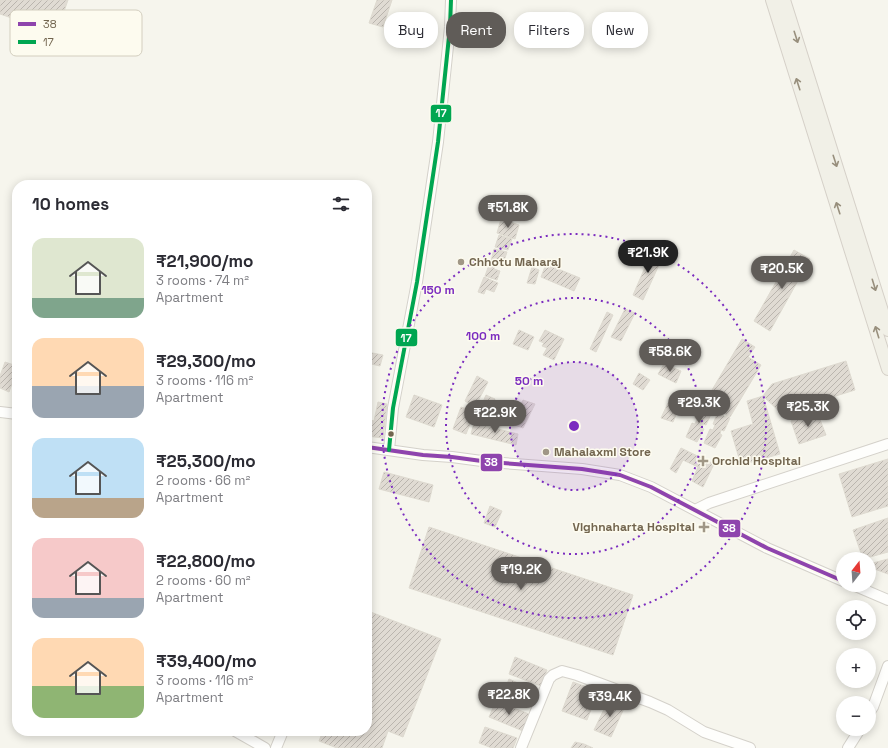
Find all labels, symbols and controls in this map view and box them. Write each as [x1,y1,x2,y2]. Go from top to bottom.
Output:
legend [10,10,142,56]
chip: Buy [384,12,438,48]
chip: Rent [446,12,506,48]
chip: Filters [514,12,584,48]
chip: New [592,12,648,48]
text: 38 [43,17,57,31]
one-way arrow [792,31,800,43]
text: 17 [43,35,54,49]
one-way arrow [794,77,801,90]
line badge: 17 [430,104,452,123]
text: 17 [435,106,447,120]
one-way arrow [832,154,839,167]
text: 10 homes [32,193,109,215]
icon: filters [330,193,352,215]
pin: ₹51.8K [475,195,541,229]
text: ₹51.8K [487,199,529,216]
one-way arrow [834,201,841,214]
pin: ₹21.9K [615,240,681,274]
text: ₹21.9K [627,244,669,261]
text: ₹21,900/mo [156,250,253,272]
icon: home [64,254,112,302]
place label: Chhotu Maharaj [469,254,561,270]
pin: ₹20.5K [749,256,815,290]
marker: Chhotu Maharaj [456,257,466,267]
text: ₹20.5K [760,260,804,277]
text: 3 rooms · 74 m² [156,272,249,289]
one-way arrow [871,278,878,291]
text: 150 m [421,282,455,298]
text: Apartment [156,289,224,306]
one-way arrow [872,326,880,338]
line badge: 17 [395,328,418,347]
text: 100 m [466,328,500,344]
text: 17 [400,331,412,345]
pin: ₹58.6K [637,339,703,373]
text: ₹58.6K [648,343,692,360]
text: ₹29,300/mo [156,350,256,372]
icon: home [64,354,112,402]
text: 3 rooms · 116 m² [156,372,253,389]
text: 50 m [515,373,543,389]
text: Apartment [156,389,224,406]
pin: ₹29.3K [666,390,732,424]
text: ₹29.3K [677,394,721,411]
pin: ₹25.3K [775,394,841,428]
text: ₹25.3K [786,398,830,415]
pin: ₹22.9K [462,400,528,434]
text: ₹22.9K [473,404,517,421]
centre of rings [567,419,581,433]
unlabelled marker [386,429,396,439]
place label: Mahalaxmi Store [554,444,651,460]
marker: Mahalaxmi Store [541,447,551,457]
text: ₹25,300/mo [156,450,256,472]
line badge: 38 [480,453,503,472]
place label: Orchid Hospital [712,453,801,469]
icon: home [64,454,112,502]
text: 38 [484,455,498,469]
marker: Orchid Hospital [697,455,709,467]
text: 2 rooms · 66 m² [156,472,250,489]
text: Apartment [156,489,224,506]
place label: Vighnaharta Hospital [573,519,695,535]
line badge: 38 [718,519,741,538]
marker: Vighnaharta Hospital [698,521,710,533]
text: 38 [722,521,736,535]
text: ₹22,800/mo [156,550,256,572]
north arrow [836,552,876,592]
map controls [836,552,876,736]
icon: home [64,554,112,602]
pin: ₹19.2K [488,557,554,591]
text: ₹19.2K [500,561,542,578]
text: 2 rooms · 60 m² [156,572,251,589]
text: Apartment [156,589,224,606]
button: locate [836,600,876,640]
button: + [836,648,876,688]
text: ₹39,400/mo [156,650,257,672]
icon: home [64,654,112,702]
text: 3 rooms · 116 m² [156,672,253,689]
pin: ₹22.8K [476,682,542,716]
pin: ₹39.4K [577,684,643,718]
text: ₹22.8K [487,686,531,703]
text: ₹39.4K [588,688,632,705]
text: Apartment [156,689,224,706]
button: − [836,696,876,736]

